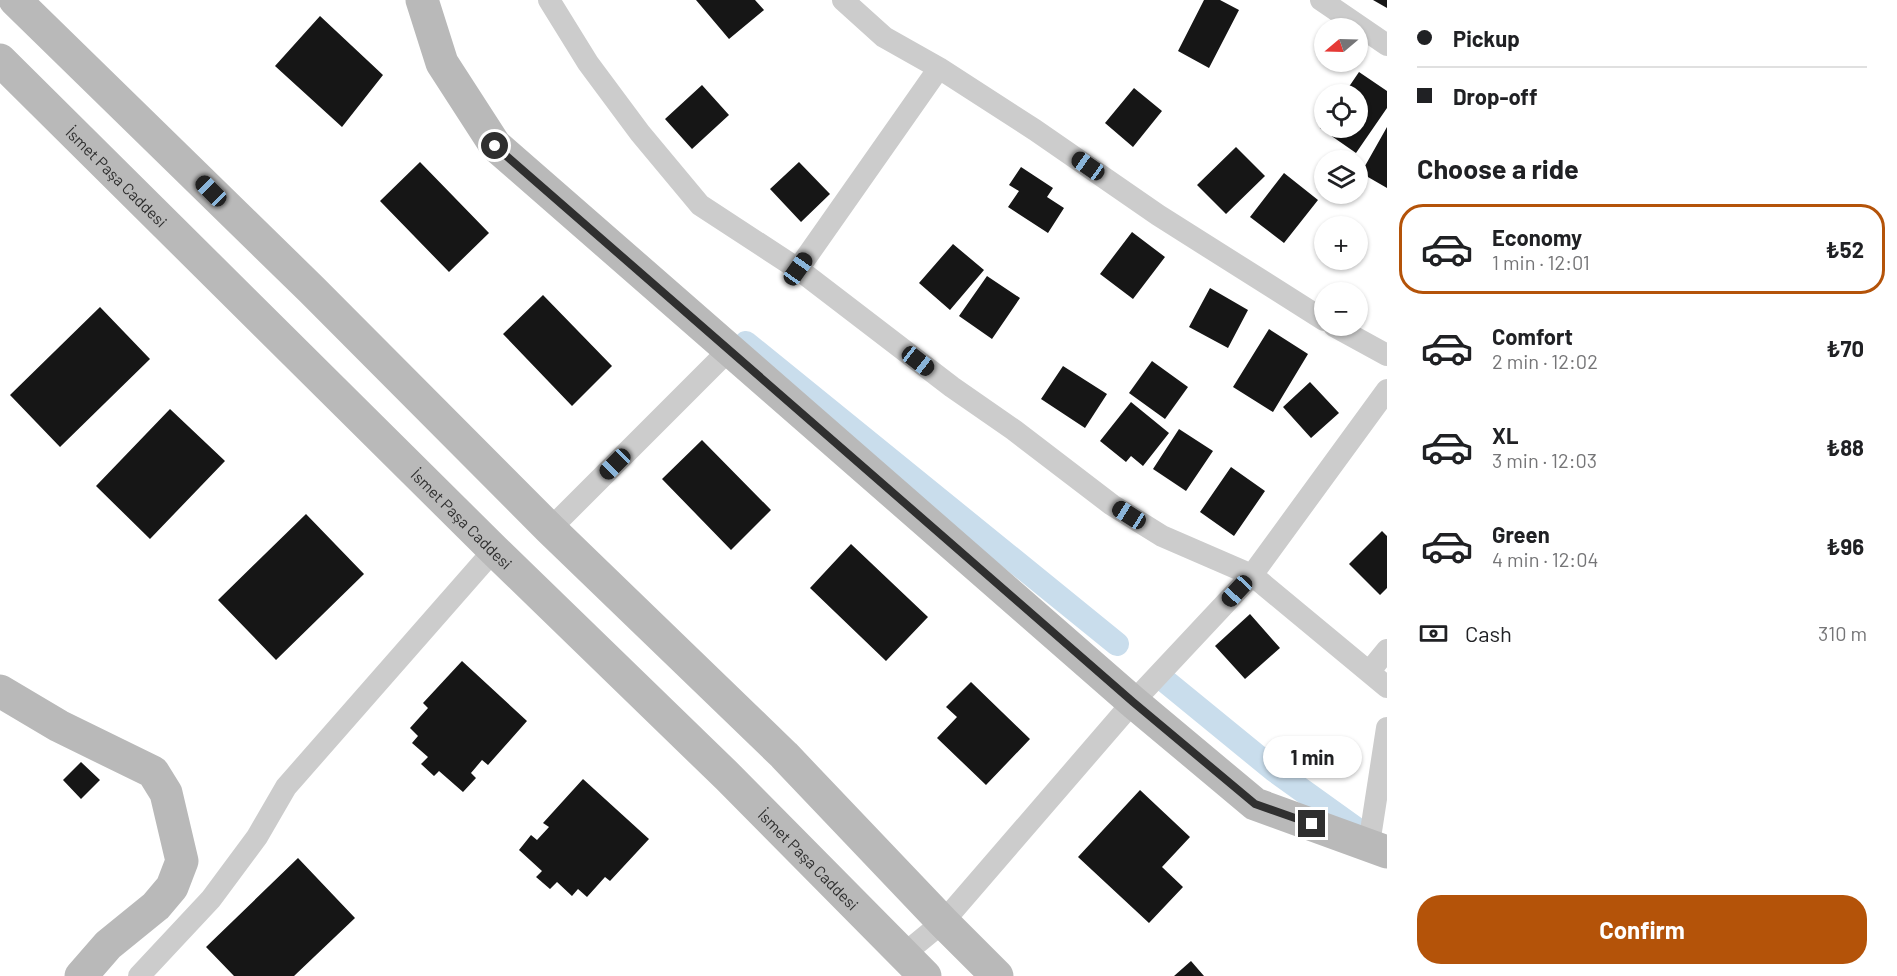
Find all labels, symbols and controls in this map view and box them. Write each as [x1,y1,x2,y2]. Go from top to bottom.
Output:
north arrow [1314,18,1368,72]
map controls [1314,18,1368,336]
text: Pickup [1453,25,1520,51]
text: Drop-off [1453,83,1537,109]
button: locate [1314,84,1368,138]
street label: İsmet Paşa Caddesi [63,122,172,230]
route start [481,132,508,159]
car [1068,148,1108,184]
button: layers [1314,150,1368,204]
text: Choose a ride [1417,152,1579,184]
car [192,172,230,210]
button: + [1314,216,1368,270]
icon: car [1420,222,1474,276]
text: Economy [1492,224,1582,250]
text: ₺52 [1826,236,1864,262]
car [780,249,816,289]
text: 1 min · 12:01 [1492,250,1590,274]
button: − [1314,282,1368,336]
icon: car [1420,321,1474,375]
text: Comfort [1492,323,1573,349]
text: ₺70 [1826,335,1864,361]
car [898,343,938,379]
text: 2 min · 12:02 [1492,349,1598,373]
icon: car [1420,420,1474,474]
text: XL [1492,422,1518,448]
text: ₺88 [1826,434,1864,460]
car [596,445,634,483]
text: 3 min · 12:03 [1492,448,1597,472]
street label: İsmet Paşa Caddesi [408,464,517,573]
car [1109,498,1149,532]
icon: car [1420,519,1474,573]
text: Green [1492,521,1550,547]
text: ₺96 [1826,533,1864,559]
text: 4 min · 12:04 [1492,547,1598,571]
car [1218,572,1256,610]
icon: cash [1417,617,1450,650]
text: Cash [1465,620,1512,646]
text: 310 m [1818,621,1867,645]
callout: 1 min [1262,737,1362,779]
text: 1 min [1291,745,1334,769]
street label: İsmet Paşa Caddesi [755,804,863,913]
route end [1298,810,1325,837]
button: Confirm [1417,895,1867,964]

